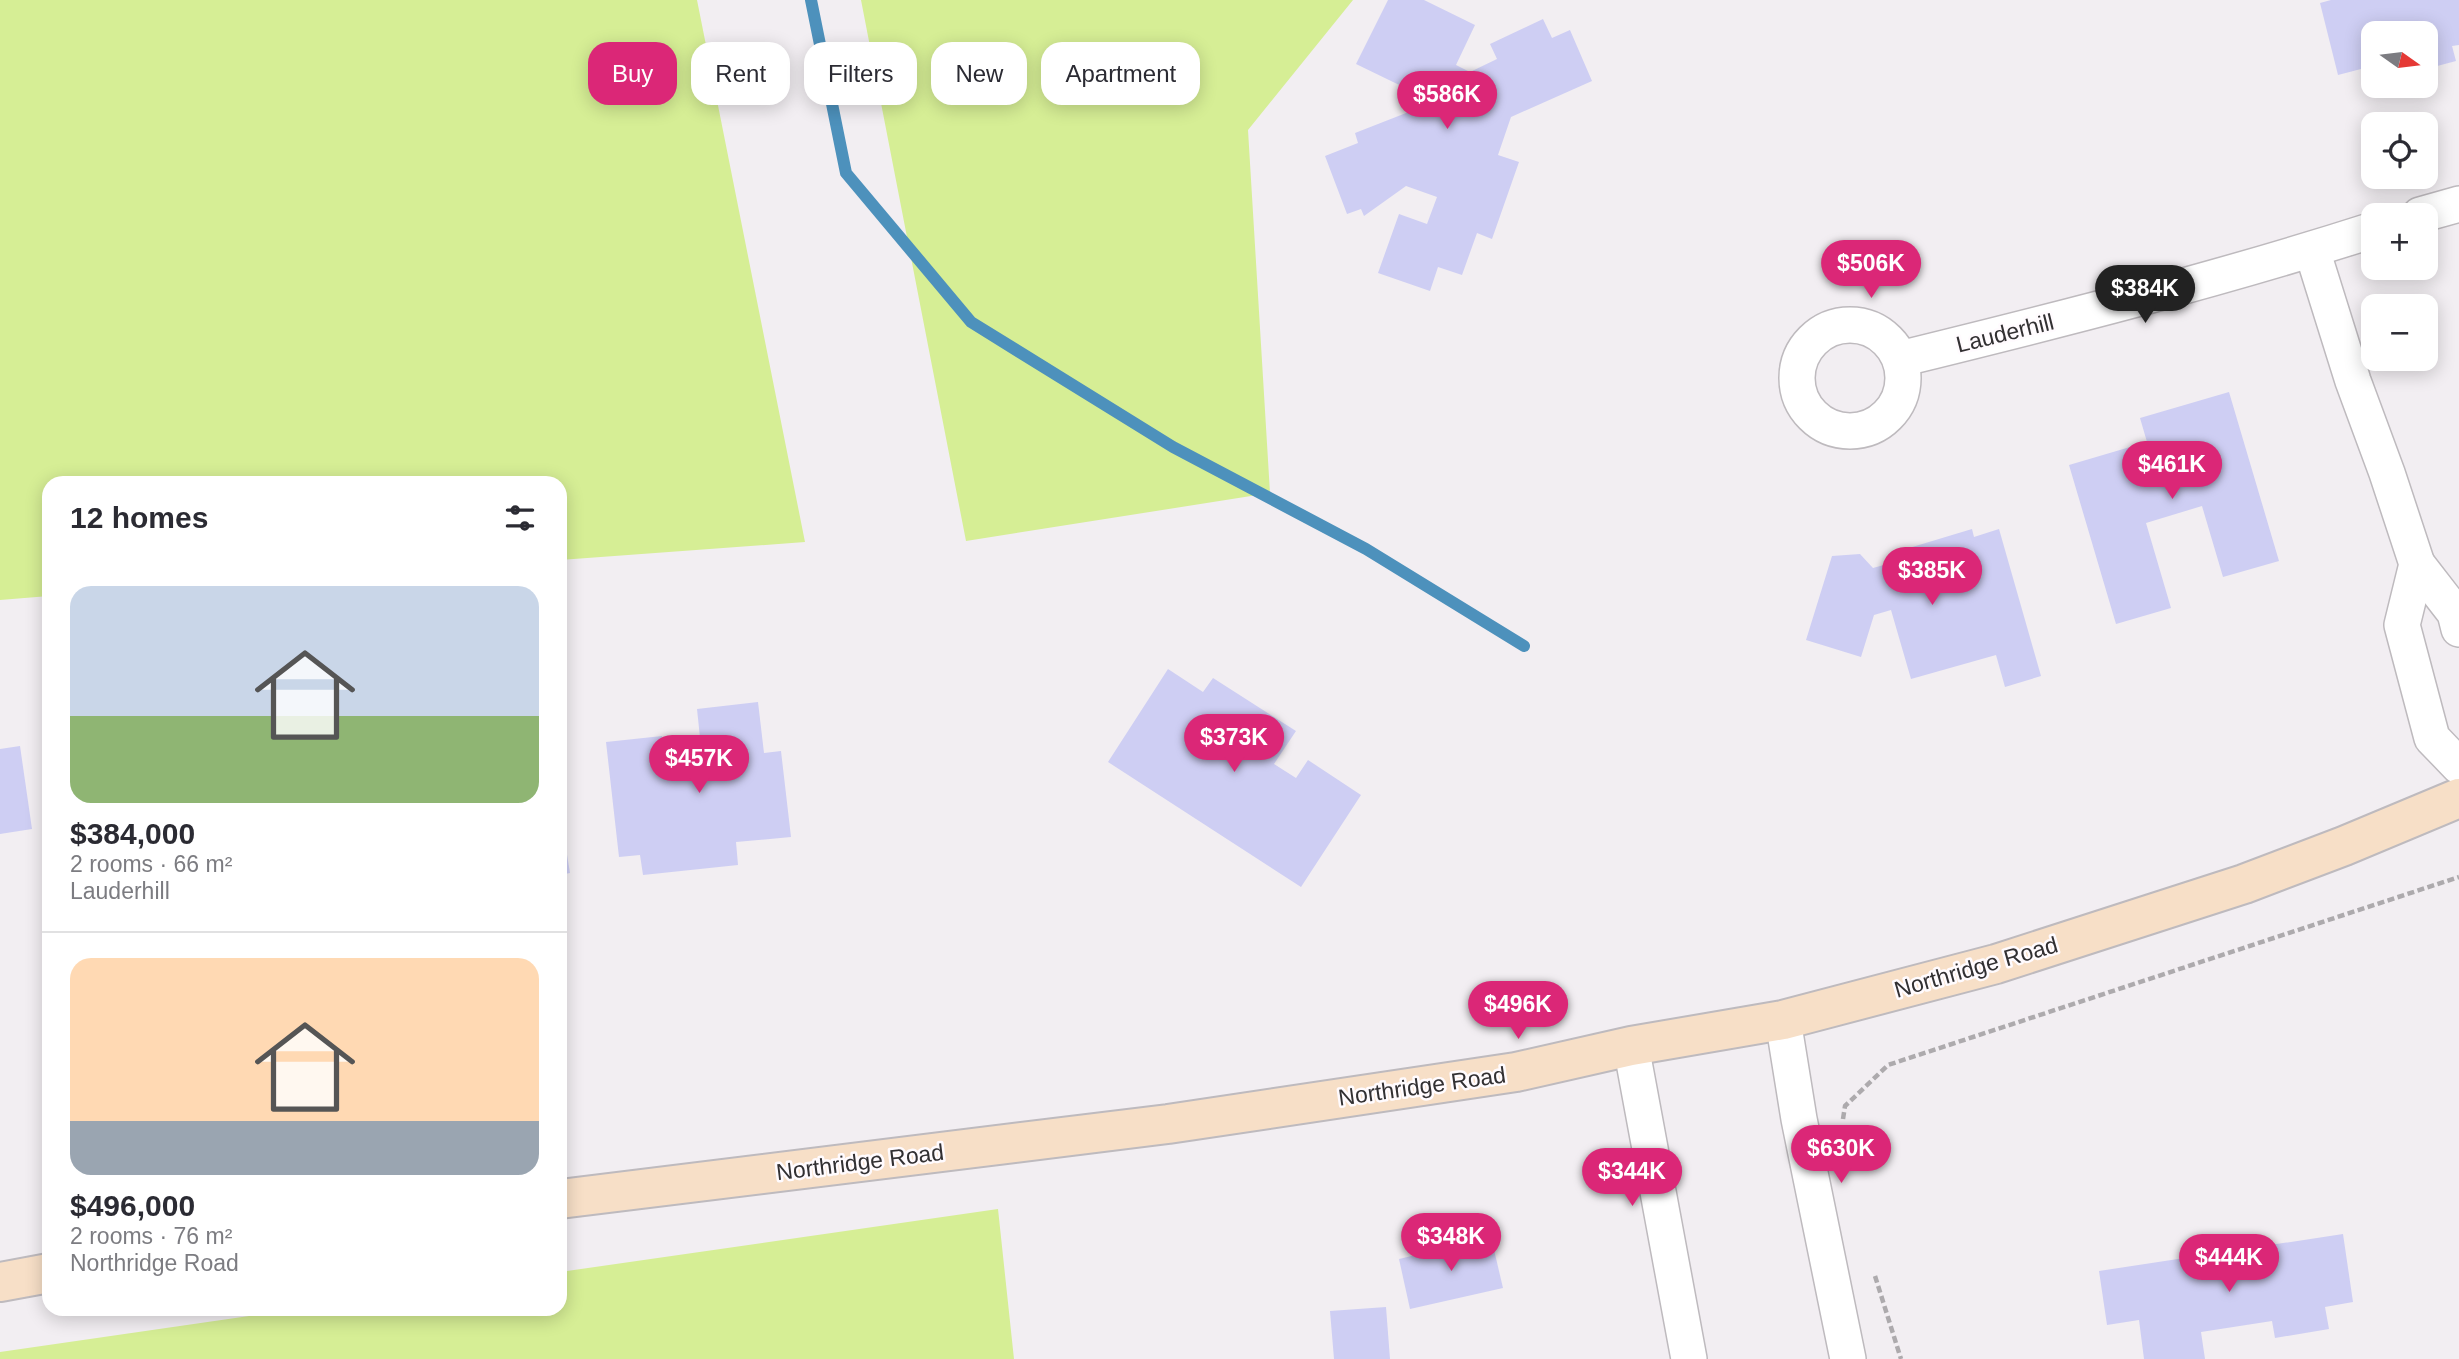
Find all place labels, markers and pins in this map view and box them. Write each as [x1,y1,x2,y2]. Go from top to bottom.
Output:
pin: $586K [1398,72,1496,131]
pin: $506K [1822,240,1920,300]
pin: $384K [2096,266,2194,325]
pin: $461K [2123,442,2221,501]
pin: $385K [1883,548,1981,607]
pin: $373K [1185,714,1283,774]
pin: $457K [650,736,748,795]
pin: $496K [1469,982,1567,1041]
pin: $630K [1792,1126,1890,1185]
pin: $344K [1583,1148,1681,1208]
pin: $348K [1402,1214,1500,1273]
pin: $444K [2180,1234,2278,1294]

